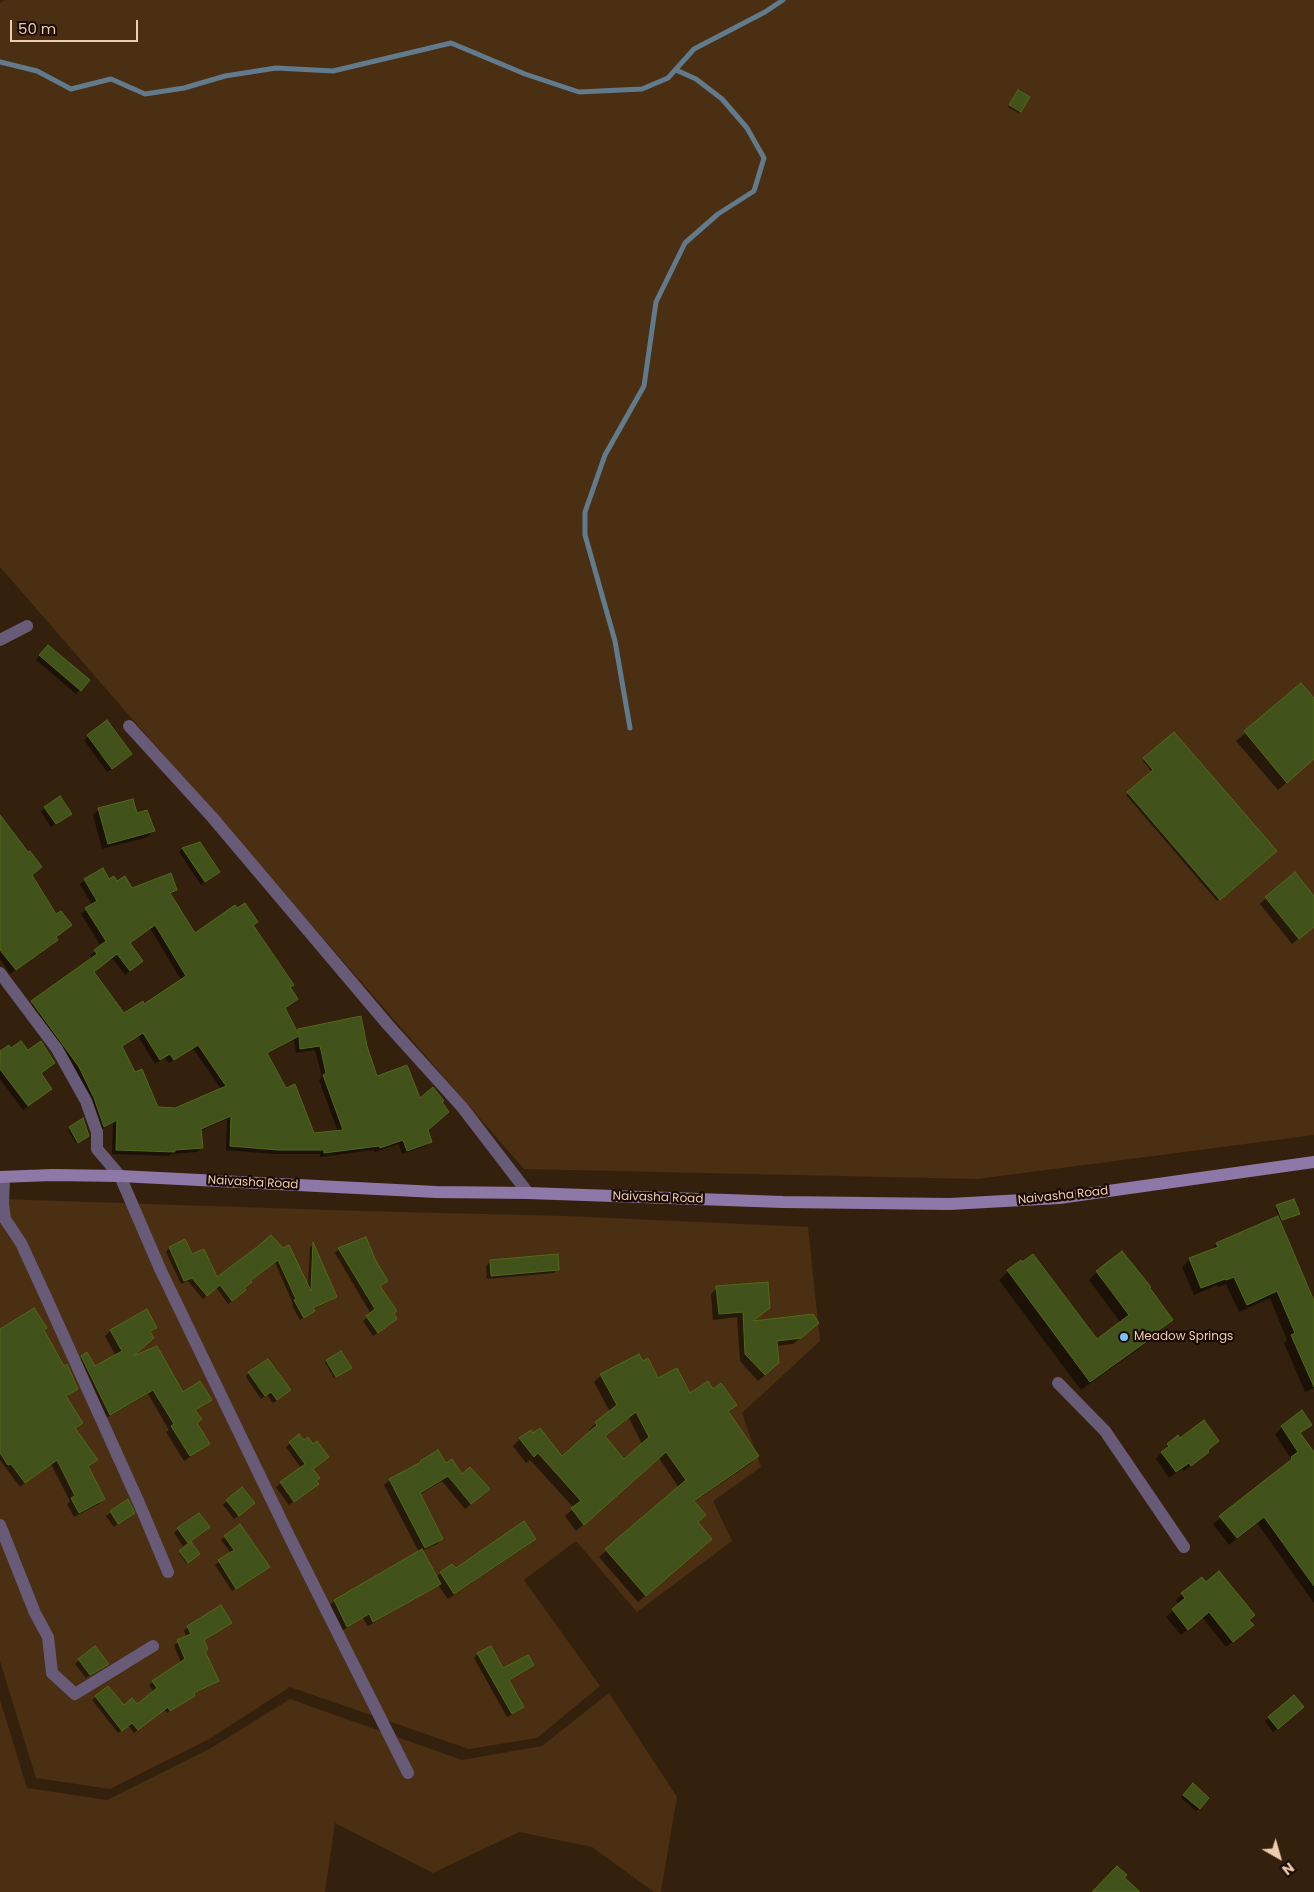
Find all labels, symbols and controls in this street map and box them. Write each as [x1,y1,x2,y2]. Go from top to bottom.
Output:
scale bar [12,10,140,42]
text: 50 m [18,18,56,39]
street label: Naivasha Road [207,1173,299,1193]
street label: Naivasha Road [1017,1184,1109,1208]
street label: Naivasha Road [612,1189,704,1207]
place label: Meadow Springs [1134,1330,1233,1344]
marker: Meadow Springs [1118,1331,1130,1343]
north arrow [1254,1832,1304,1882]
text: N [1278,1858,1299,1880]

